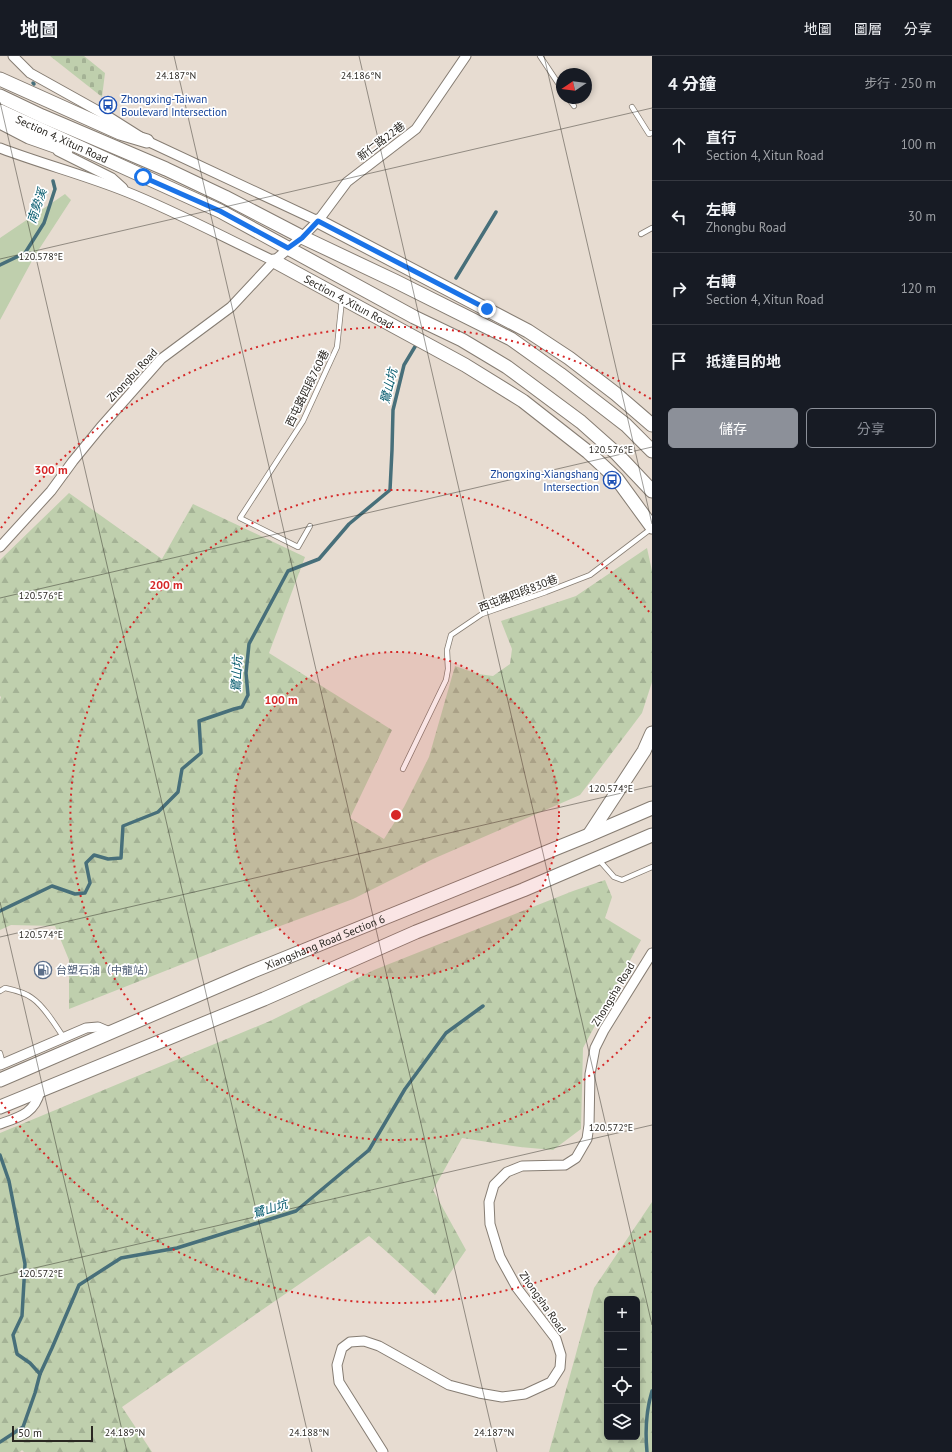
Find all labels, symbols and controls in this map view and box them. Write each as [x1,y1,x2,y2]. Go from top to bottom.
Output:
text: 地圖 [20,17,58,41]
text: 地圖 [804,20,832,38]
text: 圖層 [854,20,882,38]
text: 分享 [904,20,932,38]
north arrow [556,68,592,104]
text: 24.187°N [156,69,196,82]
text: 24.186°N [341,69,381,82]
text: 4 分鐘 [668,73,716,95]
text: 步行 · 250 m [864,75,936,92]
place label: Zhongxing-Taiwan Boulevard Intersection [121,92,227,119]
bus stop icon: Zhongxing-Taiwan Boulevard Intersection [98,95,118,115]
street label: Section 4, Xitun Road [14,112,110,166]
street label: 新仁路22巷 [354,119,408,163]
text: 直行 [706,128,736,147]
icon: ahead [668,134,690,156]
text: 100 m [901,136,936,153]
text: Section 4, Xitun Road [706,147,824,164]
route start [134,168,152,186]
water label: 南勢溪 [24,184,50,225]
text: 左轉 [706,200,736,219]
icon: left [668,206,690,228]
text: 30 m [908,208,936,225]
text: Zhongbu Road [706,219,786,236]
text: 120.578°E [19,250,63,263]
street label: Section 4, Xitun Road [301,272,396,332]
text: 右轉 [706,272,736,291]
icon: right [668,278,690,300]
text: 120 m [901,280,936,297]
text: Section 4, Xitun Road [706,291,824,308]
route end [478,300,496,318]
street label: Zhongbu Road [104,345,160,405]
street label: 西屯路四段760巷 [282,347,332,429]
icon: arrive [668,350,690,372]
text: 抵達目的地 [706,352,781,371]
water label: 鷺山坑 [377,365,401,405]
button: 儲存 [668,408,798,448]
button: 分享 [806,408,936,448]
text: 120.576°E [589,443,633,456]
text: 300 m [34,462,68,477]
place label: Zhongxing-Xiangshang Intersection [490,467,599,494]
bus stop icon: Zhongxing-Xiangshang Intersection [602,470,622,490]
street label: 西屯路四段830巷 [476,571,560,615]
text: 200 m [149,577,183,592]
text: 120.576°E [19,589,63,602]
water label: 鷺山坑 [228,654,245,692]
text: 100 m [264,692,298,707]
text: 120.574°E [589,782,633,795]
centre of rings [389,808,403,822]
street label: Xiangshang Road Section 6 [263,911,387,973]
text: 120.574°E [19,928,63,941]
street label: Zhongsha Road [588,959,638,1029]
fuel station icon: 台塑石油（中龍站） [33,960,53,980]
place label: 台塑石油（中龍站） [56,963,155,977]
text: 120.572°E [589,1121,633,1134]
water label: 鷺山坑 [250,1196,291,1221]
text: 120.572°E [19,1267,63,1280]
street label: Zhongsha Road [517,1268,569,1336]
map controls [604,1296,640,1440]
button: + [604,1296,640,1332]
button: − [604,1332,640,1368]
button: locate [604,1368,640,1404]
button: layers [604,1404,640,1440]
scale bar [12,1424,93,1443]
text: 50 m [18,1426,42,1440]
text: 24.189°N [105,1426,145,1439]
text: 24.188°N [289,1426,329,1439]
text: 24.187°N [474,1426,514,1439]

